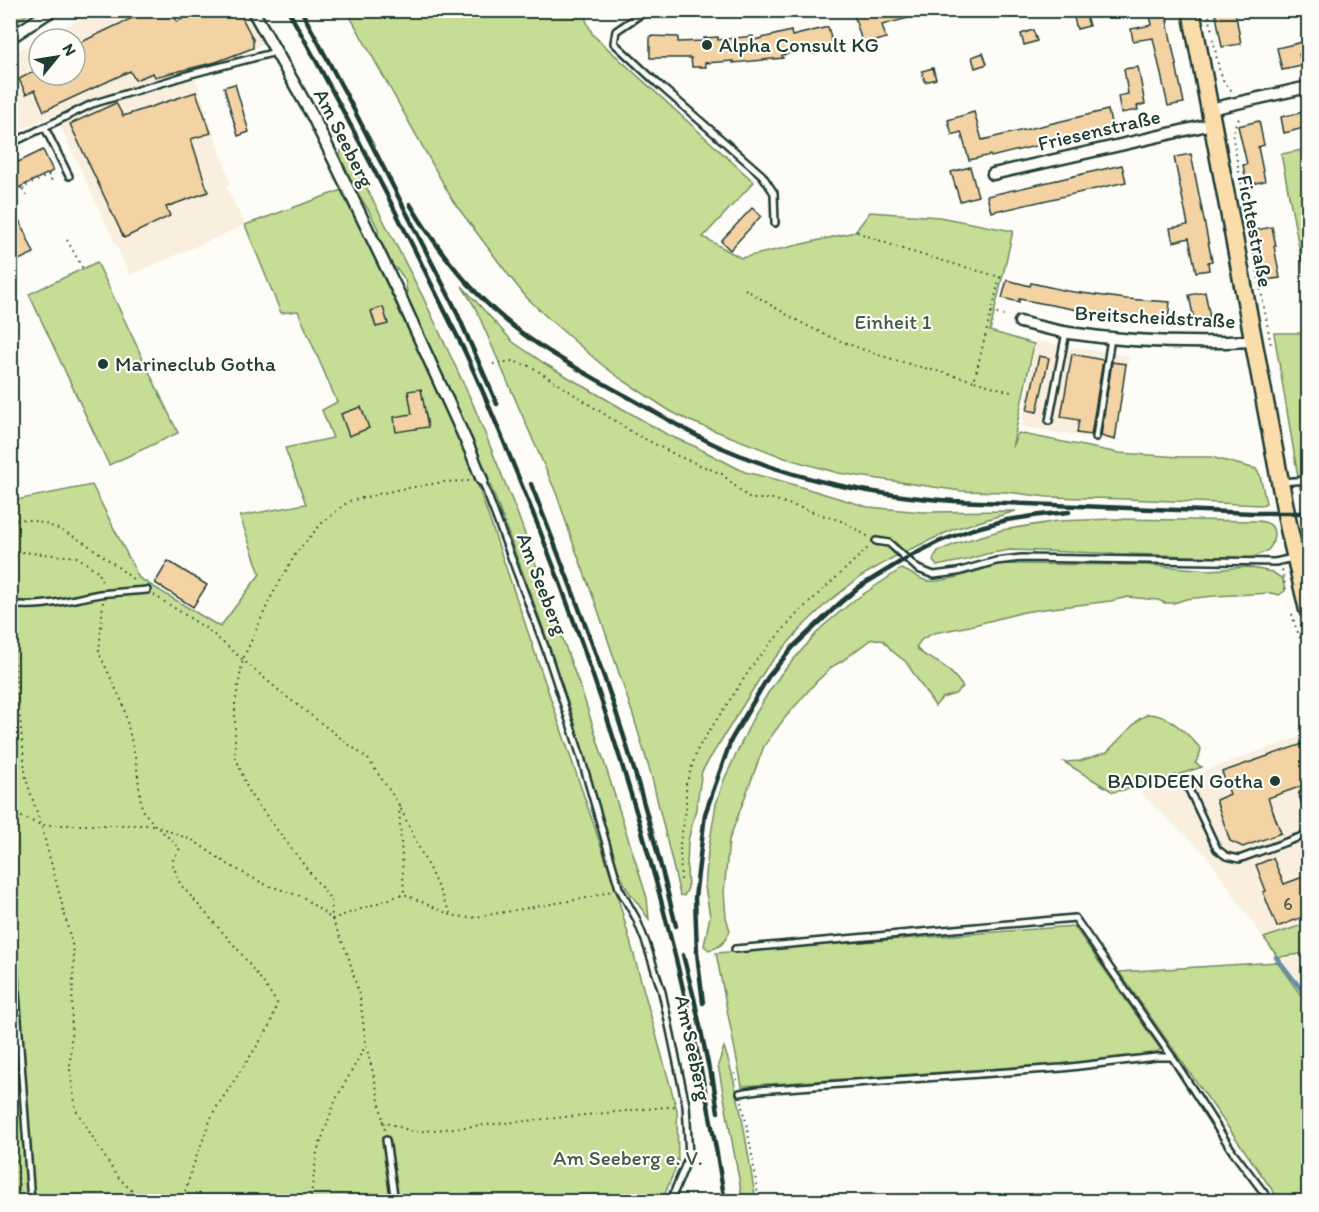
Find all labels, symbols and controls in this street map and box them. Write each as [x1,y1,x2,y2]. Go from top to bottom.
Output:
north arrow [27,27,87,87]
place label: Alpha Consult KG [719,32,879,57]
marker: Alpha Consult KG [700,38,714,52]
text: N [59,40,80,59]
street label: Am Seeberg [309,84,380,192]
street label: Friesenstraße [1035,103,1163,156]
street label: Fichtestraße [1232,173,1279,289]
street label: Breitscheidstraße [1074,300,1236,333]
park label: Einheit 1 [854,309,932,334]
place label: Marineclub Gotha [115,351,276,376]
marker: Marineclub Gotha [96,357,110,371]
street label: Am Seeberg [511,529,574,639]
place label: BADIDEEN Gotha [1107,768,1263,793]
marker: BADIDEEN Gotha [1268,774,1282,788]
house number: 6 [1283,893,1293,915]
street label: Am Seeberg [670,993,717,1103]
park label: Am Seeberg e. V. [553,1145,703,1170]

